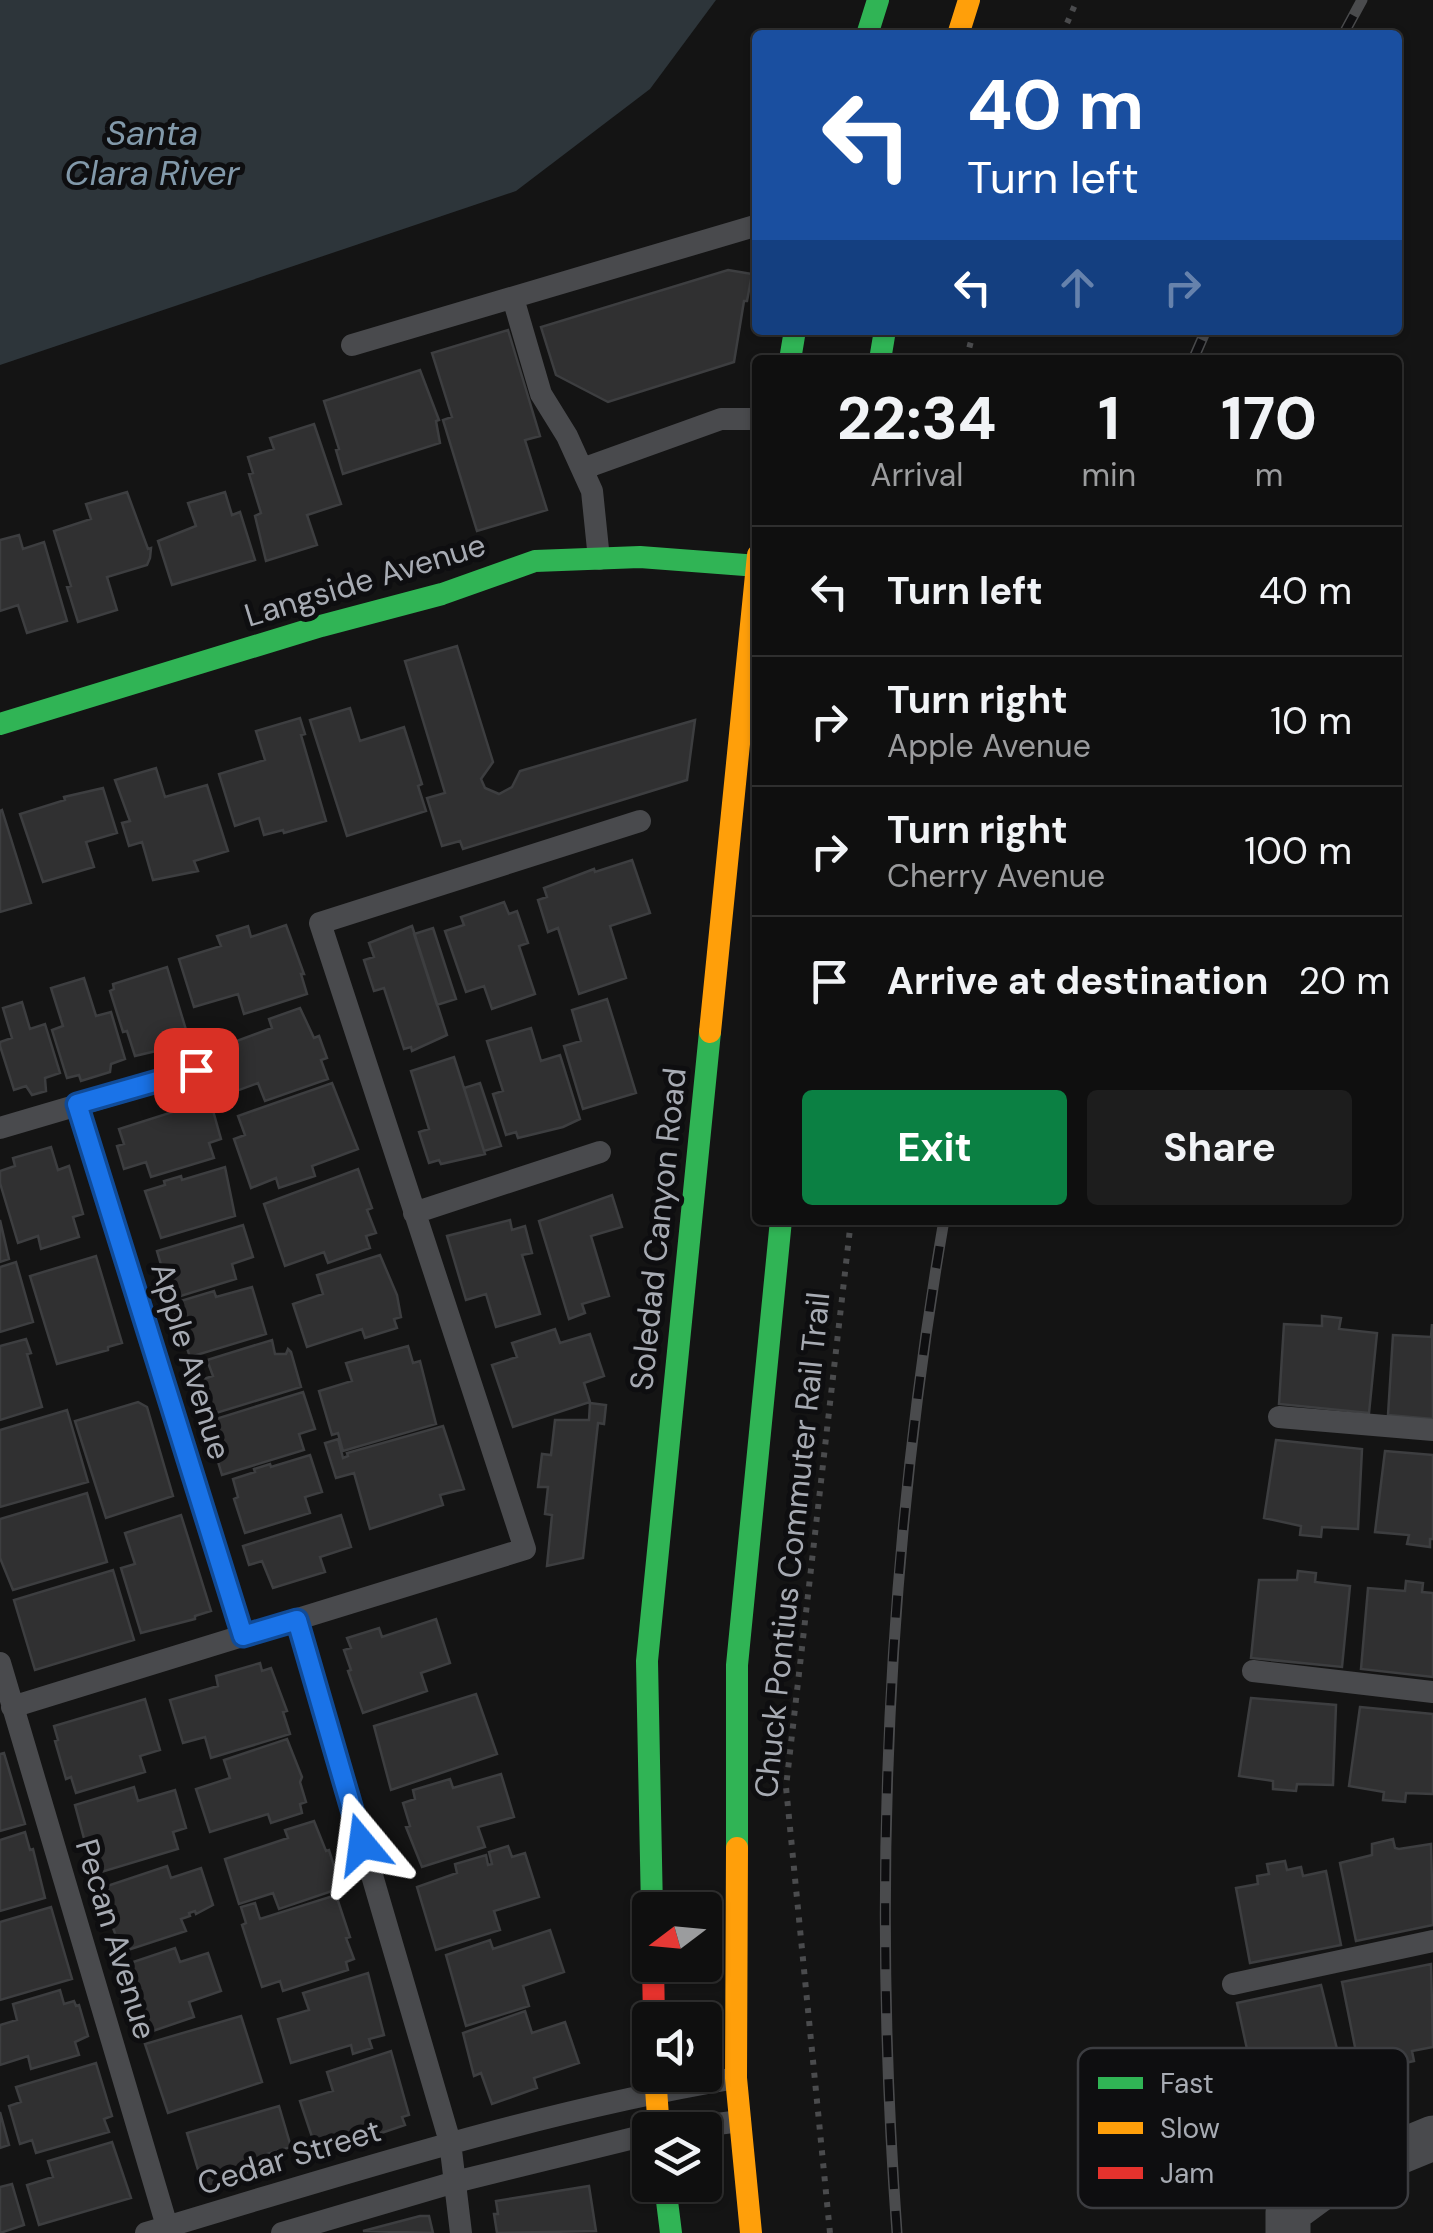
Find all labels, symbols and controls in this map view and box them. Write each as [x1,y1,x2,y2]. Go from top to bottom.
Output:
text: 40 m [967,60,1144,151]
icon: left [802,70,932,200]
water label: Santa Clara River [64,110,241,196]
text: Turn left [967,148,1139,207]
icon: left [945,260,1000,315]
icon: ahead [1050,260,1105,315]
icon: right [1155,260,1210,315]
text: 22:34 [837,379,997,458]
text: 1 [1098,379,1120,458]
text: 170 [1221,379,1317,458]
text: Arrival [870,454,963,496]
text: min [1082,454,1136,496]
text: m [1255,454,1283,496]
street label: Langside Avenue [239,523,491,637]
icon: left [802,564,857,619]
text: Turn left [887,566,1043,616]
text: 40 m [1259,566,1352,616]
text: Turn right [887,675,1068,725]
icon: right [802,694,857,749]
text: 10 m [1270,696,1352,746]
text: Apple Avenue [887,725,1091,767]
text: Turn right [887,805,1068,855]
icon: right [802,824,857,879]
text: 100 m [1244,826,1352,876]
text: Cherry Avenue [887,855,1105,897]
icon: arrive [802,954,857,1009]
text: Arrive at destination [887,956,1269,1006]
text: 20 m [1299,956,1390,1006]
pin [154,1028,239,1113]
icon: arrive [169,1043,224,1098]
street label: Soledad Canyon Road [620,1066,696,1392]
button: Exit [802,1090,1067,1205]
button: Share [1087,1090,1352,1205]
street label: Apple Avenue [141,1257,241,1465]
street label: Chuck Pontius Commuter Rail Trail [745,1290,839,1800]
position arrow [310,1792,414,1896]
street label: Pecan Avenue [66,1834,166,2044]
north arrow [632,1892,722,1982]
map controls [632,1892,722,2202]
button: sound [632,2002,722,2092]
legend [1078,2048,1408,2208]
text: Fast [1160,2065,1214,2102]
street label: Cedar Street [192,2109,386,2205]
text: Slow [1160,2110,1220,2147]
button: layers [632,2112,722,2202]
text: Jam [1160,2155,1214,2192]

